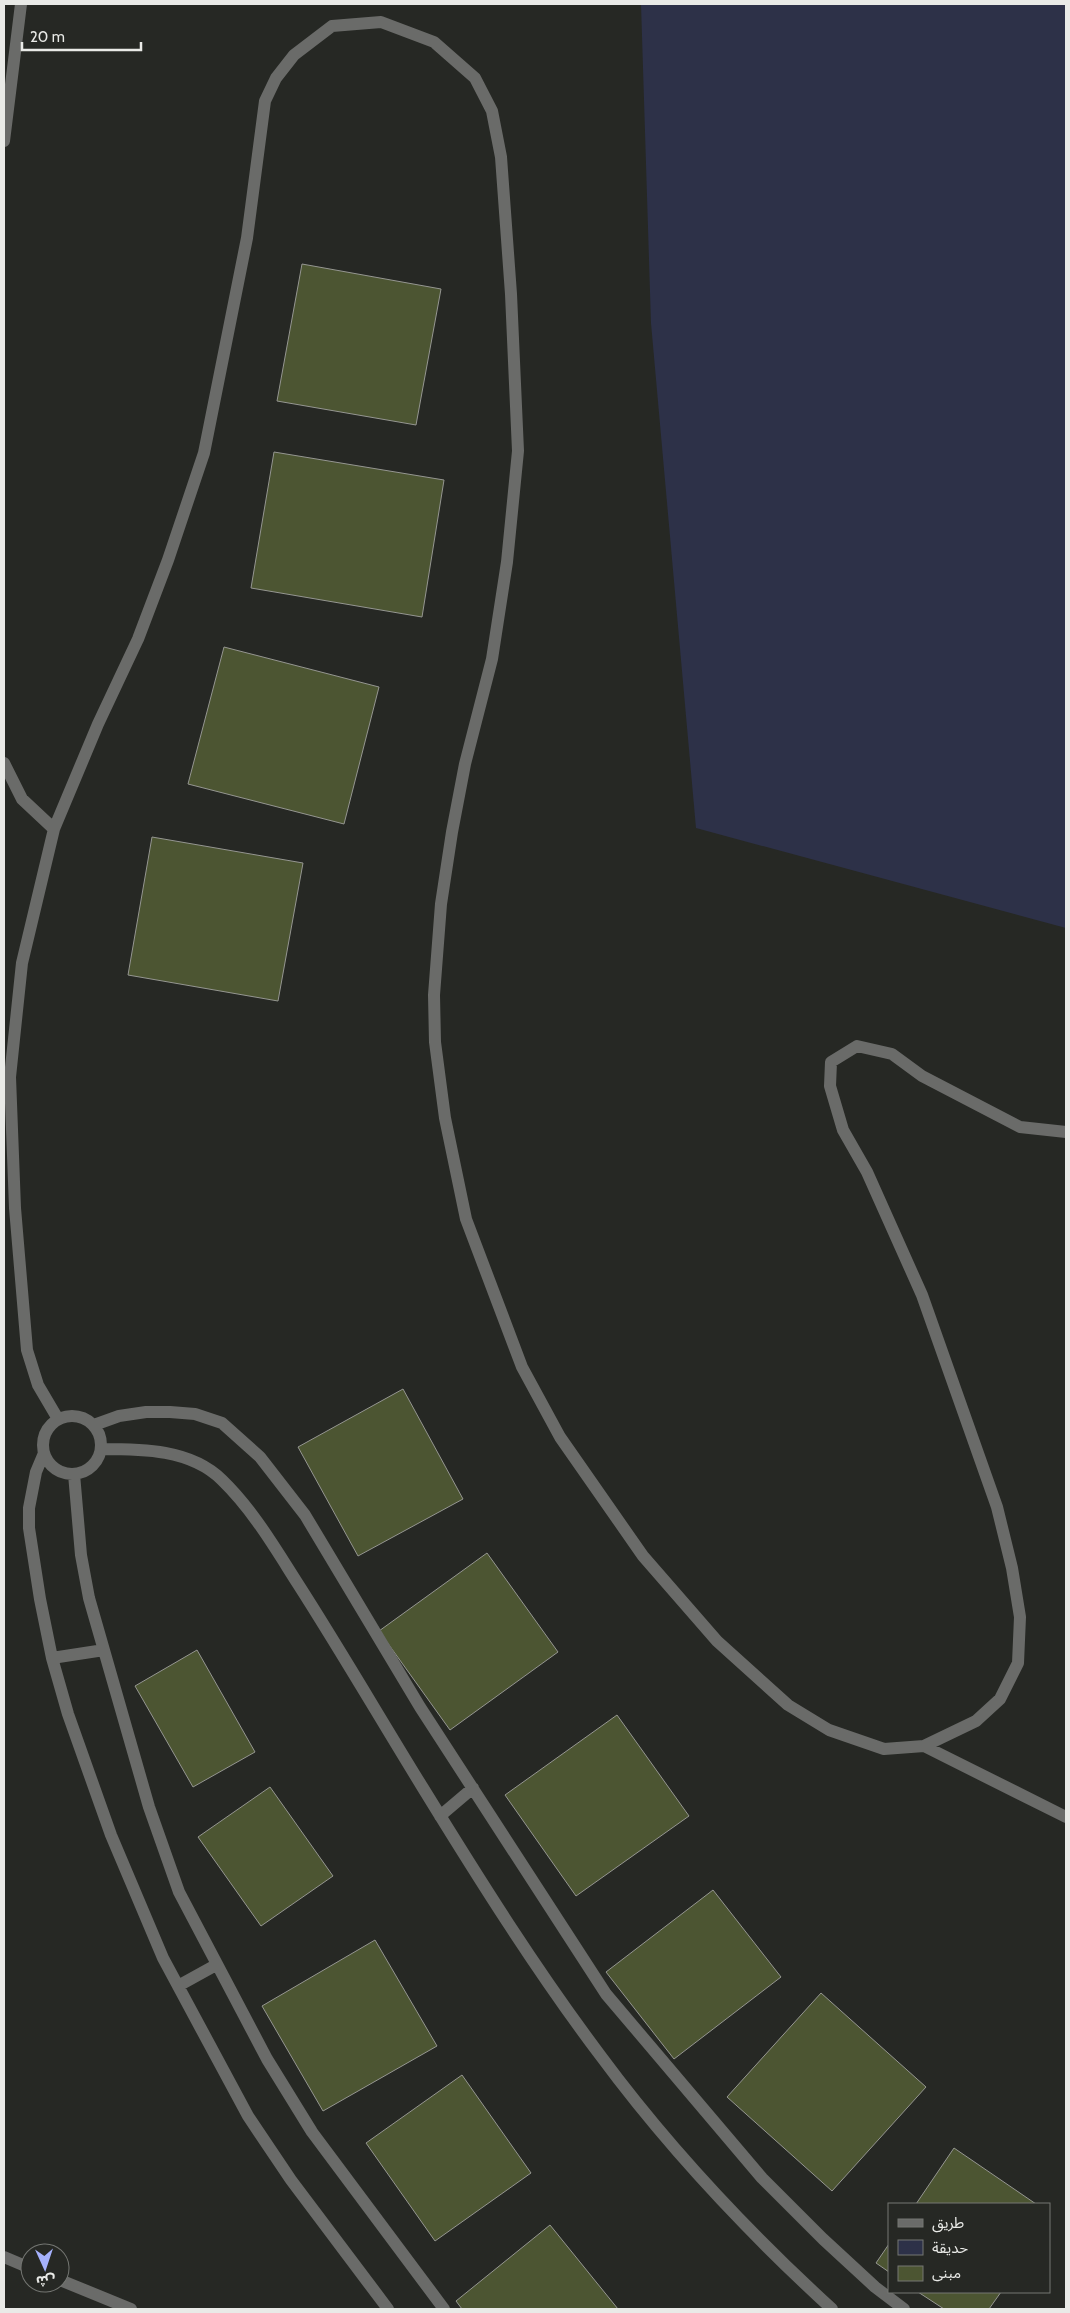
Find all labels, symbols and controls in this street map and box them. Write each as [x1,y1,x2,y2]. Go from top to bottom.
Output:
scale bar [22,20,141,52]
text: 20 m [30,28,65,46]
legend [888,2203,1050,2293]
text: طريق [932,2214,964,2233]
text: حديقة [932,2239,968,2257]
north arrow [20,2243,70,2293]
text: مبنى [932,2264,961,2282]
text: ش [36,2271,56,2290]

